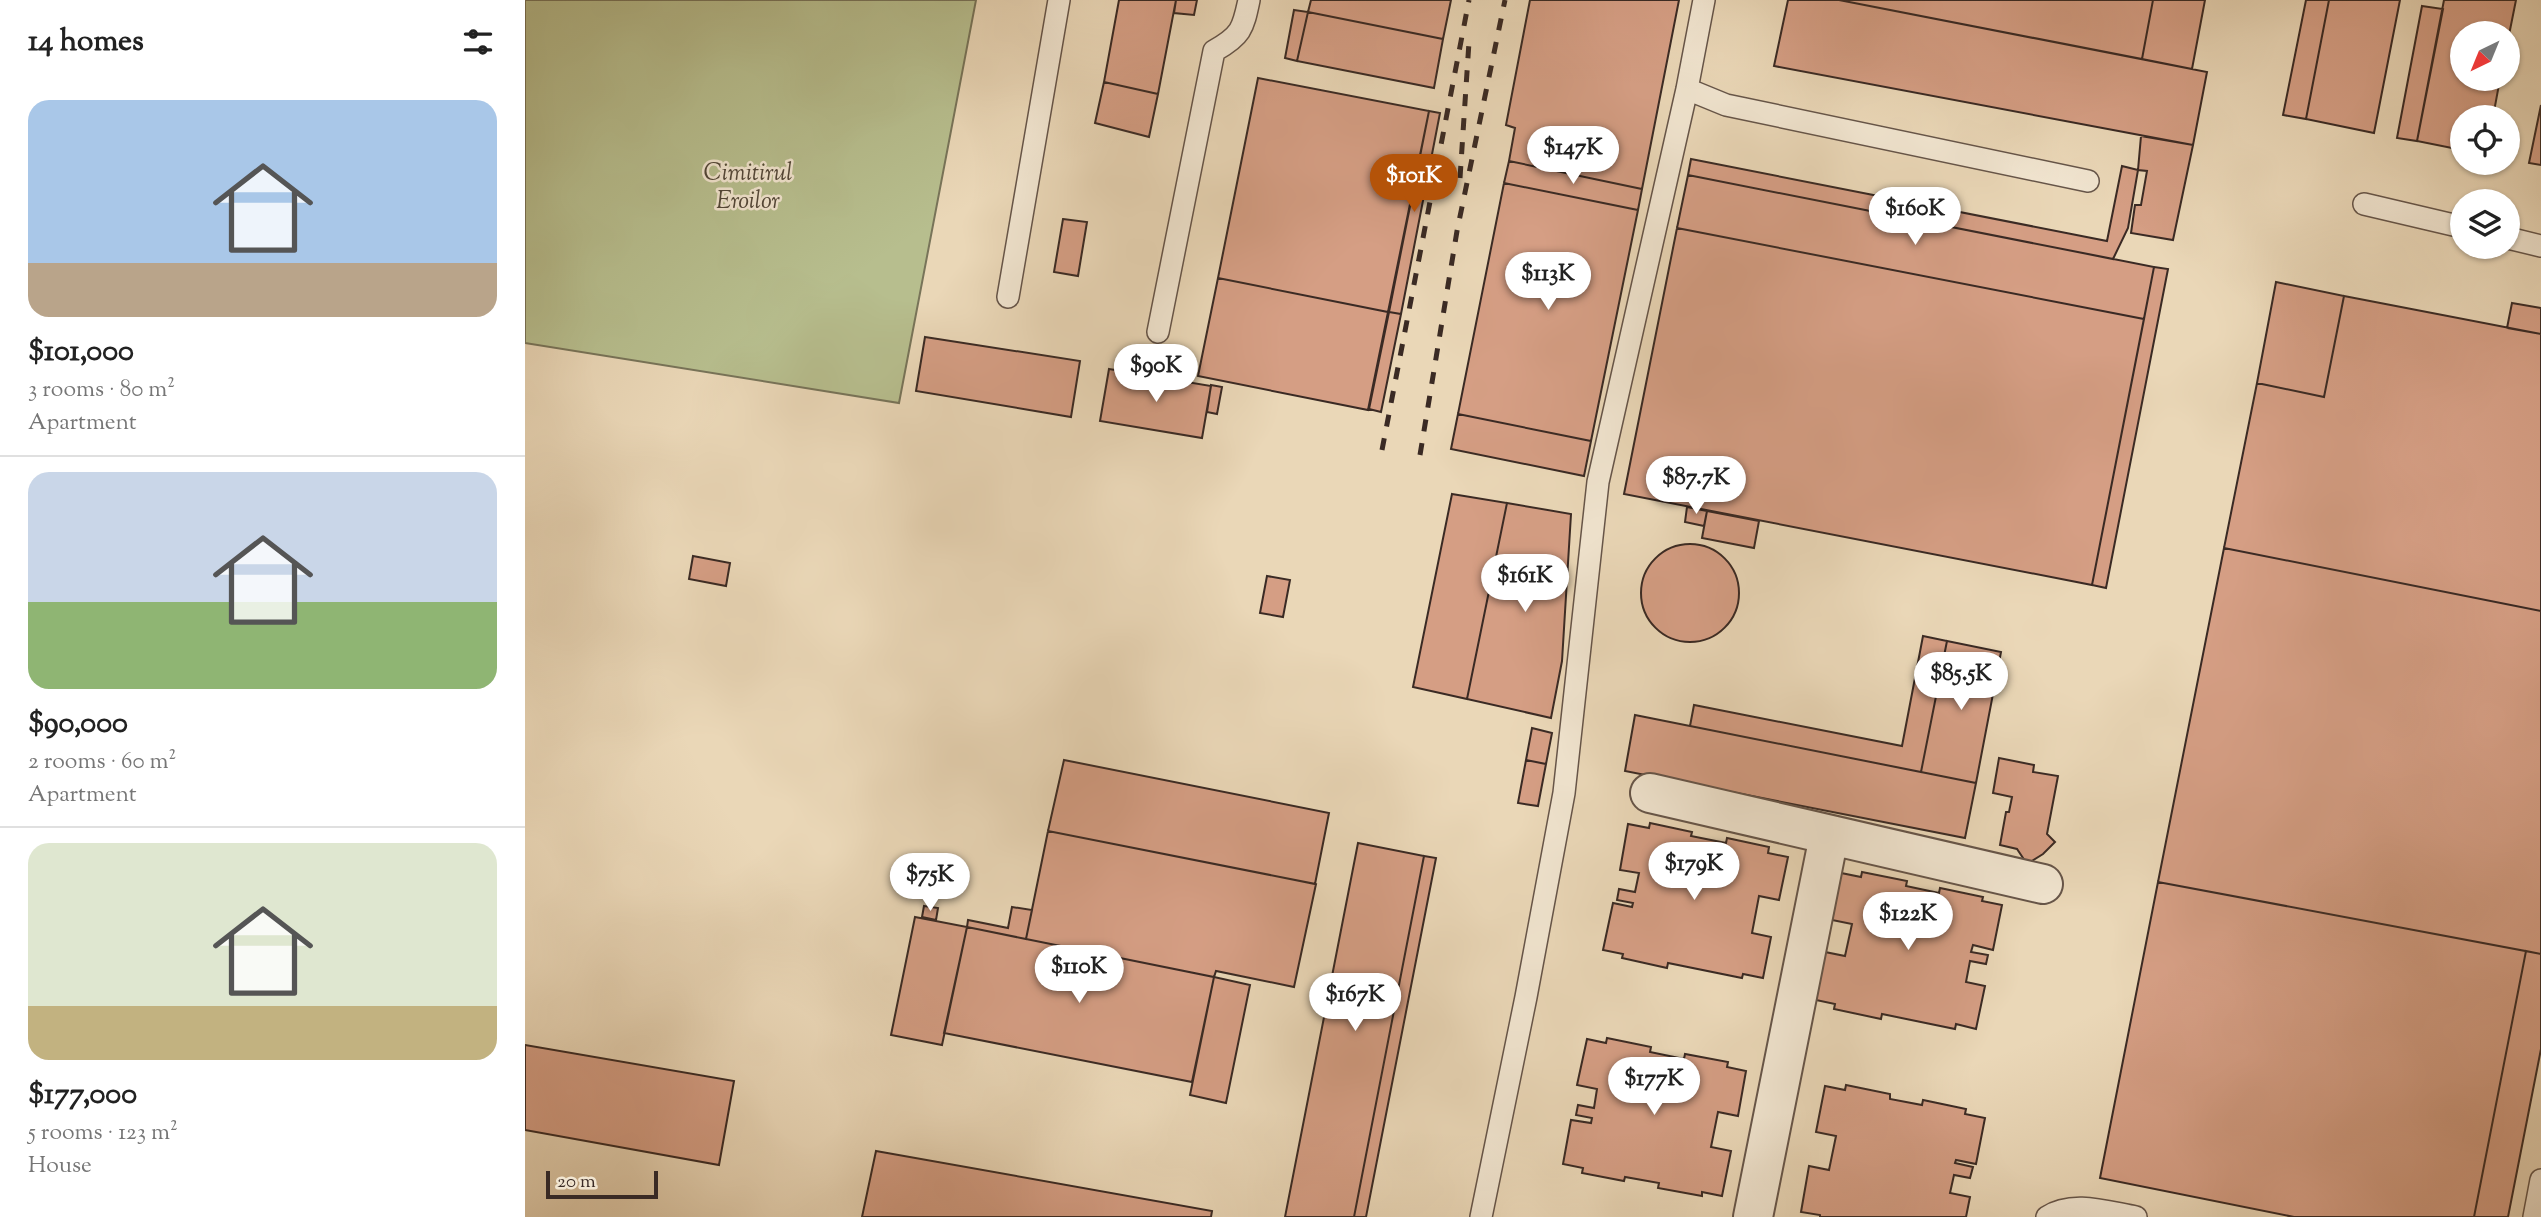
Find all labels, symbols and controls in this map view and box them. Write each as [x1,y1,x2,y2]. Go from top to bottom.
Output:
text: 14 homes [28,21,144,64]
north arrow [2450,21,2520,91]
map controls [2450,21,2520,259]
icon: filters [459,23,497,61]
button: locate [2450,105,2520,175]
pin: $147K [1524,127,1622,186]
text: $147K [1543,132,1603,165]
icon: home [200,145,326,271]
pin: $101K [1365,154,1463,214]
park label: Cimitirul Eroilor [703,157,793,219]
text: $101K [1386,160,1442,193]
pin: $160K [1866,188,1964,247]
button: layers [2450,189,2520,259]
text: $160K [1885,193,1945,226]
pin: $113K [1499,252,1597,312]
text: $113K [1521,258,1575,291]
text: $101,000 [28,331,134,374]
pin: $90K [1115,344,1197,404]
text: $90K [1130,350,1182,383]
text: 3 rooms · 80 m² [28,374,175,407]
text: Apartment [28,407,137,440]
pin: $87.7K [1639,456,1753,516]
text: $87.7K [1662,462,1730,495]
icon: home [200,517,326,643]
pin: $161K [1476,554,1574,614]
text: $161K [1497,560,1553,593]
pin: $85.5K [1904,652,2018,712]
text: $85.5K [1930,658,1992,691]
text: $90,000 [28,703,128,746]
text: 2 rooms · 60 m² [28,746,176,779]
text: Apartment [28,779,137,812]
pin: $179K [1645,842,1743,902]
text: $179K [1665,848,1724,881]
pin: $75K [889,853,971,913]
text: $75K [906,859,954,892]
icon: home [200,888,326,1014]
pin: $122K [1859,892,1957,952]
text: $122K [1879,898,1937,931]
pin: $110K [1030,946,1128,1005]
text: $110K [1051,951,1107,984]
pin: $167K [1306,974,1404,1033]
text: $167K [1325,979,1385,1012]
pin: $177K [1605,1058,1703,1117]
text: $177K [1624,1063,1684,1096]
text: $177,000 [28,1074,137,1117]
text: 5 rooms · 123 m² [28,1117,178,1150]
text: House [28,1150,92,1183]
scale bar [546,1168,658,1200]
text: 20 m [557,1169,596,1196]

